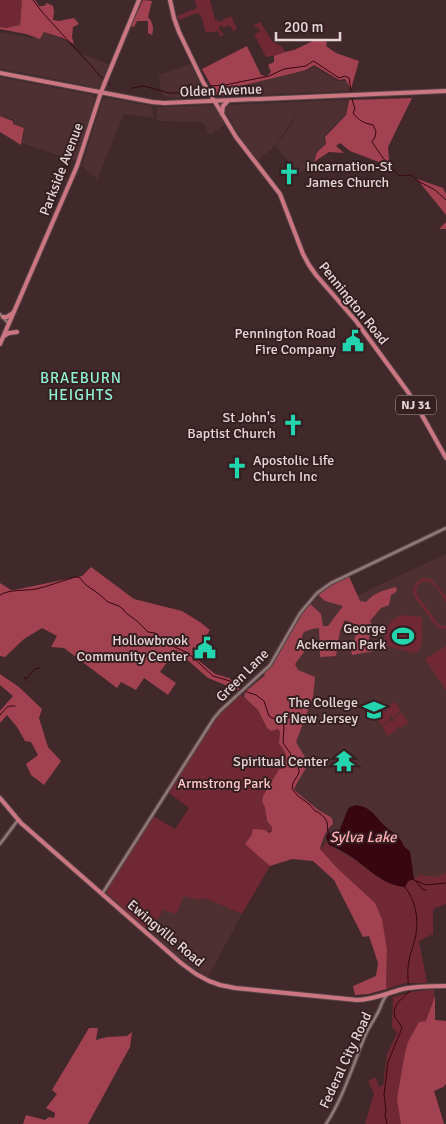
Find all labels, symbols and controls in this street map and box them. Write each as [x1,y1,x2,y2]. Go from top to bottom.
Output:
scale bar [276,10,340,42]
text: 200 m [284,18,324,36]
street label: Olden Avenue [180,81,262,100]
street label: Parkside Avenue [36,120,87,218]
place label: Incarnation-St James Church [306,158,393,191]
church icon: Incarnation-St James Church [276,161,302,187]
street label: Pennington Road [315,259,392,348]
place label: Pennington Road Fire Company [235,325,336,358]
public building icon: Pennington Road Fire Company [340,328,366,354]
district label: BRAEBURN HEIGHTS [40,369,122,404]
road number: NJ 31 [396,396,436,414]
place label: St John's Baptist Church [187,409,276,442]
church icon: St John's Baptist Church [280,412,306,438]
place label: Apostolic Life Church Inc [253,452,334,485]
church icon: Apostolic Life Church Inc [224,455,250,481]
place label: George Ackerman Park [296,620,386,653]
sports icon: George Ackerman Park [390,623,416,649]
place label: Hollowbrook Community Center [77,632,189,665]
public building icon: Hollowbrook Community Center [192,635,218,661]
street label: Green Lane [212,645,272,705]
place label: The College of New Jersey [276,694,358,727]
school or university icon: The College of New Jersey [361,697,387,723]
temple icon: Spiritual Center [331,748,357,774]
place label: Spiritual Center [233,753,329,770]
park label: Armstrong Park [177,775,271,792]
water label: Sylva Lake [329,828,398,846]
street label: Ewingville Road [124,896,207,970]
street label: Federal City Road [316,1009,375,1111]

